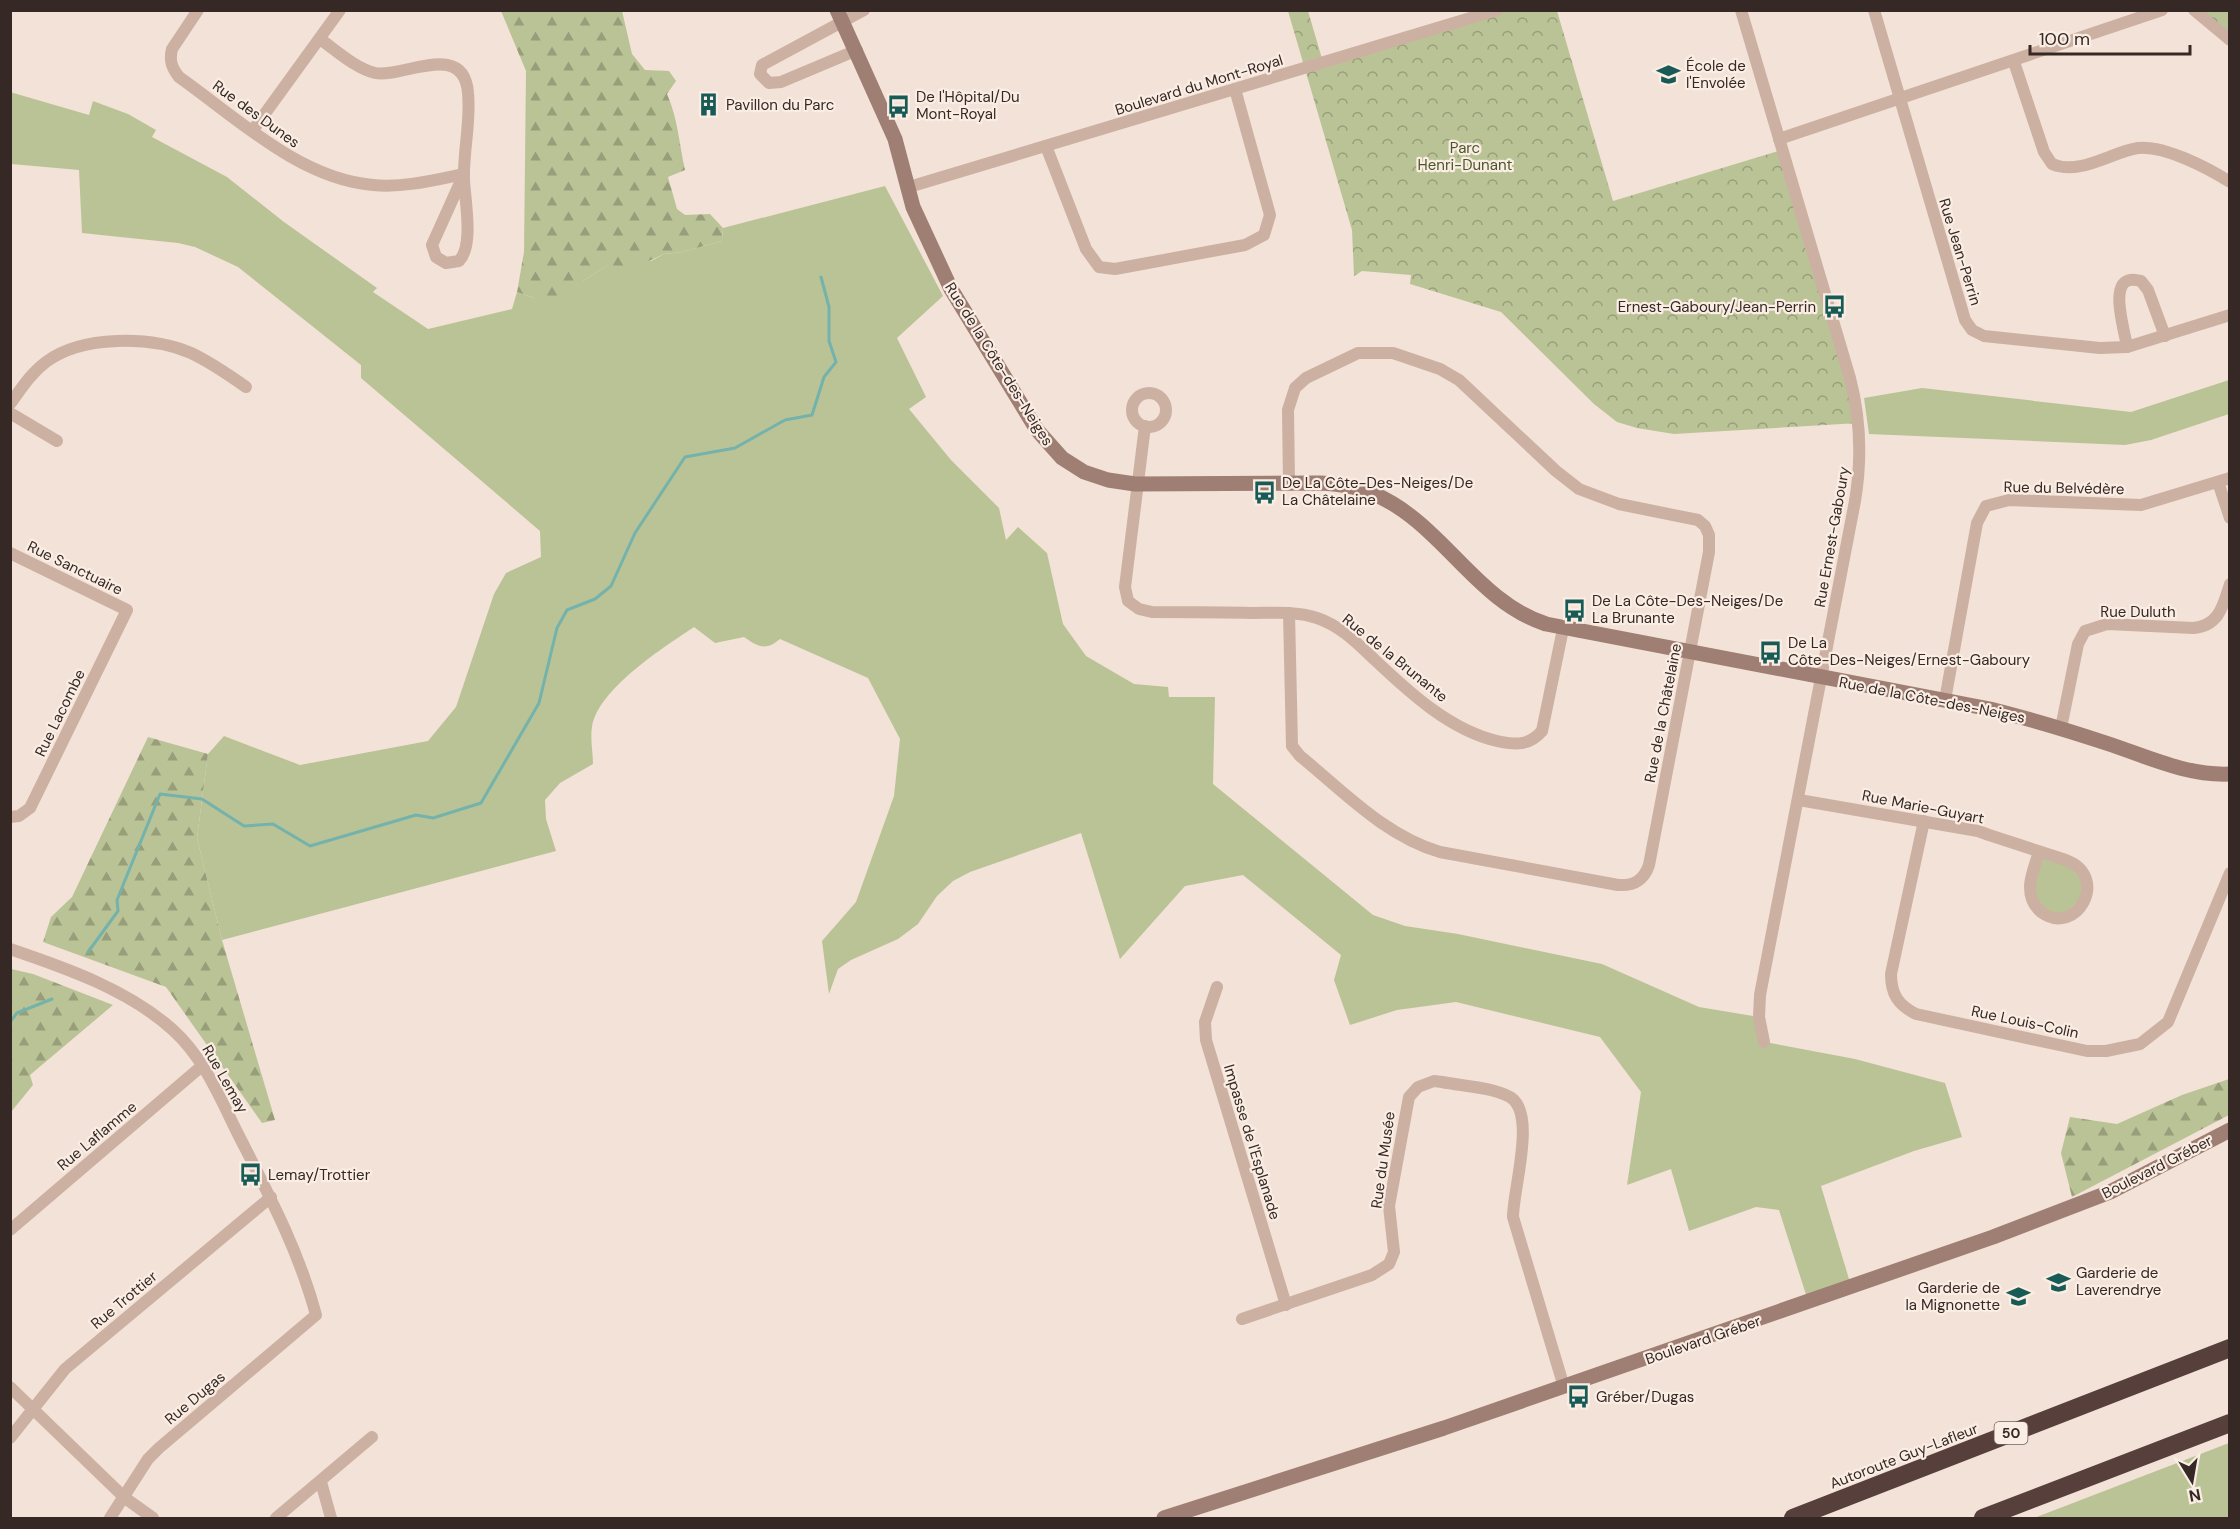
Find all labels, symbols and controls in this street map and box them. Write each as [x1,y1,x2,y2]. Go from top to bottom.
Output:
scale bar [2030,18,2190,56]
text: 100 m [2039,27,2090,51]
street label: Boulevard du Mont-Royal [1113,50,1285,120]
place label: École de l'Envolée [1686,56,1746,93]
school or university icon: École de l'Envolée [1655,62,1681,88]
street label: Rue des Dunes [208,76,304,152]
place label: De l'Hôpital/Du Mont-Royal [916,87,1020,124]
building icon: Pavillon du Parc [695,92,721,118]
bus stop icon: De l'Hôpital/Du Mont-Royal [885,93,911,119]
place label: Pavillon du Parc [726,95,834,115]
park label: Parc Henri-Dunant [1418,138,1513,175]
street label: Rue Jean-Perrin [1934,196,1986,308]
street label: Rue de la Côte-des-Neiges [940,278,1058,450]
bus stop icon: Ernest-Gaboury/Jean-Perrin [1821,294,1847,320]
place label: Ernest-Gaboury/Jean-Perrin [1618,297,1816,317]
street label: Rue Ernest-Gaboury [1810,464,1854,609]
place label: De La Côte-Des-Neiges/De La Châtelaine [1282,473,1473,510]
street label: Rue du Belvédère [2003,477,2125,499]
bus stop icon: De La Côte-Des-Neiges/De La Châtelaine [1251,479,1277,505]
street label: Rue Sanctuaire [24,536,126,600]
place label: De La Côte-Des-Neiges/De La Brunante [1592,591,1783,628]
bus stop icon: De La Côte-Des-Neiges/De La Brunante [1561,597,1587,623]
street label: Rue Duluth [2100,602,2176,622]
street label: Rue de la Brunante [1338,609,1452,707]
place label: De La Côte-Des-Neiges/Ernest-Gaboury [1788,633,2031,670]
bus stop icon: De La Côte-Des-Neiges/Ernest-Gaboury [1757,639,1783,665]
street label: Rue de la Châtelaine [1640,642,1686,784]
street label: Rue Lacombe [30,666,90,760]
street label: Rue de la Côte-des-Neiges [1837,672,2027,728]
street label: Rue Marie-Guyart [1860,785,1986,829]
street label: Rue Louis-Colin [1969,1001,2081,1043]
street label: Rue Lemay [197,1041,253,1117]
street label: Impasse de l'Esplanade [1219,1062,1285,1222]
street label: Rue Laflamme [53,1097,141,1175]
street label: Rue du Musée [1366,1110,1400,1210]
street label: Boulevard Gréber [2099,1130,2216,1203]
bus stop icon: Lemay/Trottier [237,1162,263,1188]
place label: Lemay/Trottier [268,1165,371,1185]
place label: Garderie de Laverendrye [2076,1263,2161,1300]
street label: Rue Trottier [87,1266,162,1334]
school or university icon: Garderie de Laverendrye [2045,1269,2071,1295]
place label: Garderie de la Mignonette [1905,1278,2000,1315]
school or university icon: Garderie de la Mignonette [2005,1284,2031,1310]
street label: Boulevard Gréber [1643,1311,1764,1369]
street label: Rue Dugas [161,1367,229,1429]
bus stop icon: Gréber/Dugas [1565,1384,1591,1410]
place label: Gréber/Dugas [1596,1387,1694,1407]
street label: Autoroute Guy-Lafleur [1827,1418,1982,1494]
road number: 50 [1994,1422,2028,1444]
north arrow [2162,1451,2222,1511]
text: N [2187,1484,2202,1507]

